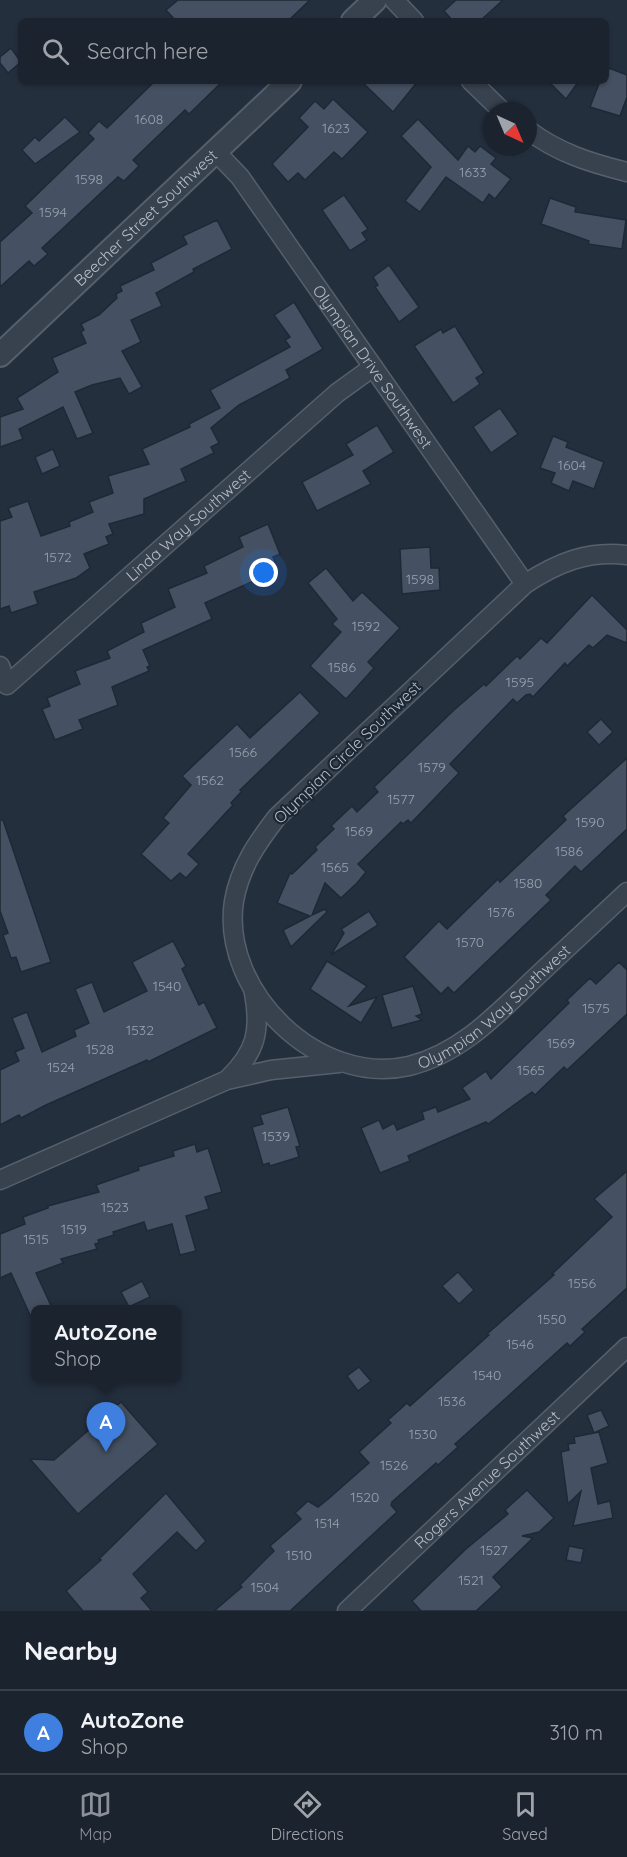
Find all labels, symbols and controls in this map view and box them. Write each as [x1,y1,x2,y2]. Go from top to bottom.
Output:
search box [18,18,609,84]
icon: search [39,35,72,68]
text: Search here [87,37,208,65]
north arrow [483,102,537,156]
house number: 1608 [135,110,163,128]
house number: 1623 [322,119,350,137]
street label: Beecher Street Southwest [69,145,221,290]
house number: 1633 [459,163,487,181]
house number: 1598 [75,170,103,188]
house number: 1594 [39,203,67,221]
street label: Olympian Drive Southwest [309,281,437,452]
house number: 1604 [558,456,586,474]
street label: Linda Way Southwest [122,464,255,585]
house number: 1572 [44,548,72,566]
your location [249,558,278,587]
house number: 1598 [406,570,434,588]
house number: 1592 [352,617,380,635]
house number: 1586 [328,658,356,676]
house number: 1595 [506,673,534,691]
street label: Olympian Circle Southwest [269,676,425,828]
house number: 1566 [229,743,257,761]
house number: 1579 [418,758,446,776]
house number: 1562 [196,771,224,789]
house number: 1577 [387,790,415,808]
house number: 1590 [576,813,604,831]
house number: 1569 [345,822,373,840]
house number: 1586 [555,842,583,860]
house number: 1565 [321,858,349,876]
house number: 1580 [514,874,542,892]
house number: 1576 [487,903,515,921]
house number: 1570 [456,933,484,951]
street label: Olympian Way Southwest [415,940,574,1073]
house number: 1540 [153,977,181,995]
house number: 1575 [582,999,610,1017]
house number: 1532 [126,1021,154,1039]
house number: 1569 [547,1034,575,1052]
house number: 1528 [86,1040,114,1058]
house number: 1524 [47,1058,75,1076]
house number: 1565 [517,1061,545,1079]
house number: 1539 [262,1127,290,1145]
house number: 1523 [101,1198,129,1216]
house number: 1519 [61,1220,87,1238]
house number: 1515 [23,1230,49,1248]
house number: 1556 [568,1274,596,1292]
popup [31,1305,181,1383]
house number: 1550 [538,1310,566,1328]
text: AutoZone [54,1318,158,1346]
house number: 1546 [506,1335,534,1353]
text: Shop [54,1346,101,1371]
house number: 1540 [473,1366,501,1384]
house number: 1536 [438,1392,466,1410]
pin: A [86,1402,126,1452]
street label: Rogers Avenue Southwest [410,1406,564,1553]
house number: 1530 [409,1425,437,1443]
house number: 1526 [380,1456,409,1474]
house number: 1520 [351,1488,379,1506]
house number: 1514 [314,1514,340,1532]
house number: 1527 [480,1541,508,1559]
house number: 1510 [286,1546,312,1564]
house number: 1521 [458,1571,484,1589]
house number: 1504 [251,1578,279,1596]
text: Nearby [24,1634,118,1667]
text: AutoZone [81,1706,184,1734]
text: A [37,1720,50,1745]
text: 310 m [550,1720,603,1745]
text: Shop [81,1734,128,1759]
tab: Map [79,1788,112,1844]
tab: Directions [271,1788,344,1844]
tab: Saved [502,1788,548,1844]

